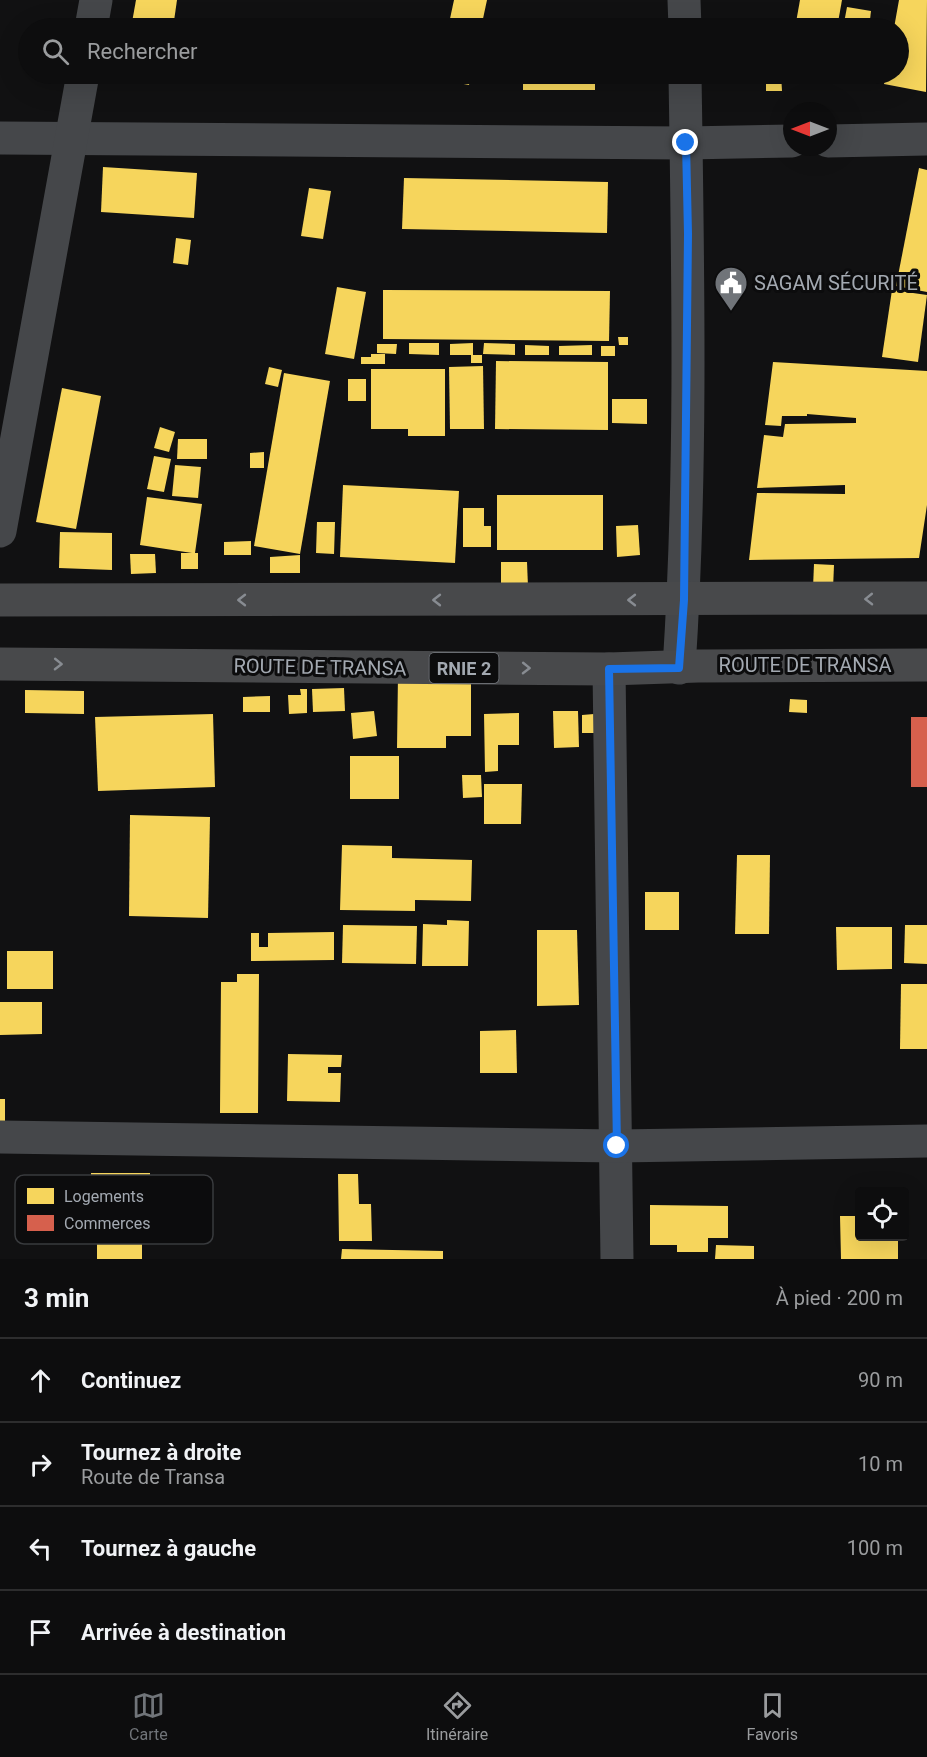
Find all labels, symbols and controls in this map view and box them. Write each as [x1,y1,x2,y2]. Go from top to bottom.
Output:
search box [18,18,909,84]
icon: search [39,35,72,68]
text: Rechercher [87,39,198,64]
north arrow [783,102,837,156]
route end [672,129,698,155]
public building icon: SAGAM SÉCURITÉ [713,265,749,312]
place label: SAGAM SÉCURITÉ [754,271,918,295]
one-way arrow [864,593,873,605]
one-way arrow [237,594,246,606]
one-way arrow [432,594,441,606]
one-way arrow [627,594,636,606]
street label: ROUTE DE TRANSA [233,653,407,681]
road number: RNIE 2 [430,653,498,683]
street label: ROUTE DE TRANSA [719,653,891,677]
one-way arrow [54,658,63,670]
one-way arrow [522,662,531,675]
route start [603,1132,629,1158]
legend [15,1175,213,1244]
text: Logements [64,1187,144,1206]
map controls [855,1187,909,1241]
button: locate [855,1187,909,1241]
text: Commerces [64,1214,150,1233]
text: 3 min [24,1283,89,1313]
text: À pied · 200 m [776,1286,903,1310]
icon: ahead [24,1364,57,1397]
text: Continuez [81,1368,181,1393]
text: 90 m [858,1368,903,1392]
text: Tournez à droite [81,1440,241,1465]
icon: right [24,1448,57,1481]
text: 10 m [858,1452,903,1476]
text: Route de Transa [81,1465,225,1489]
icon: left [24,1532,57,1565]
text: Tournez à gauche [81,1536,256,1561]
text: 100 m [847,1536,903,1560]
icon: arrive [24,1616,57,1649]
text: Arrivée à destination [81,1620,286,1645]
tab: Carte [129,1689,168,1744]
tab: Itinéraire [426,1689,488,1744]
tab: Favoris [746,1689,798,1744]

